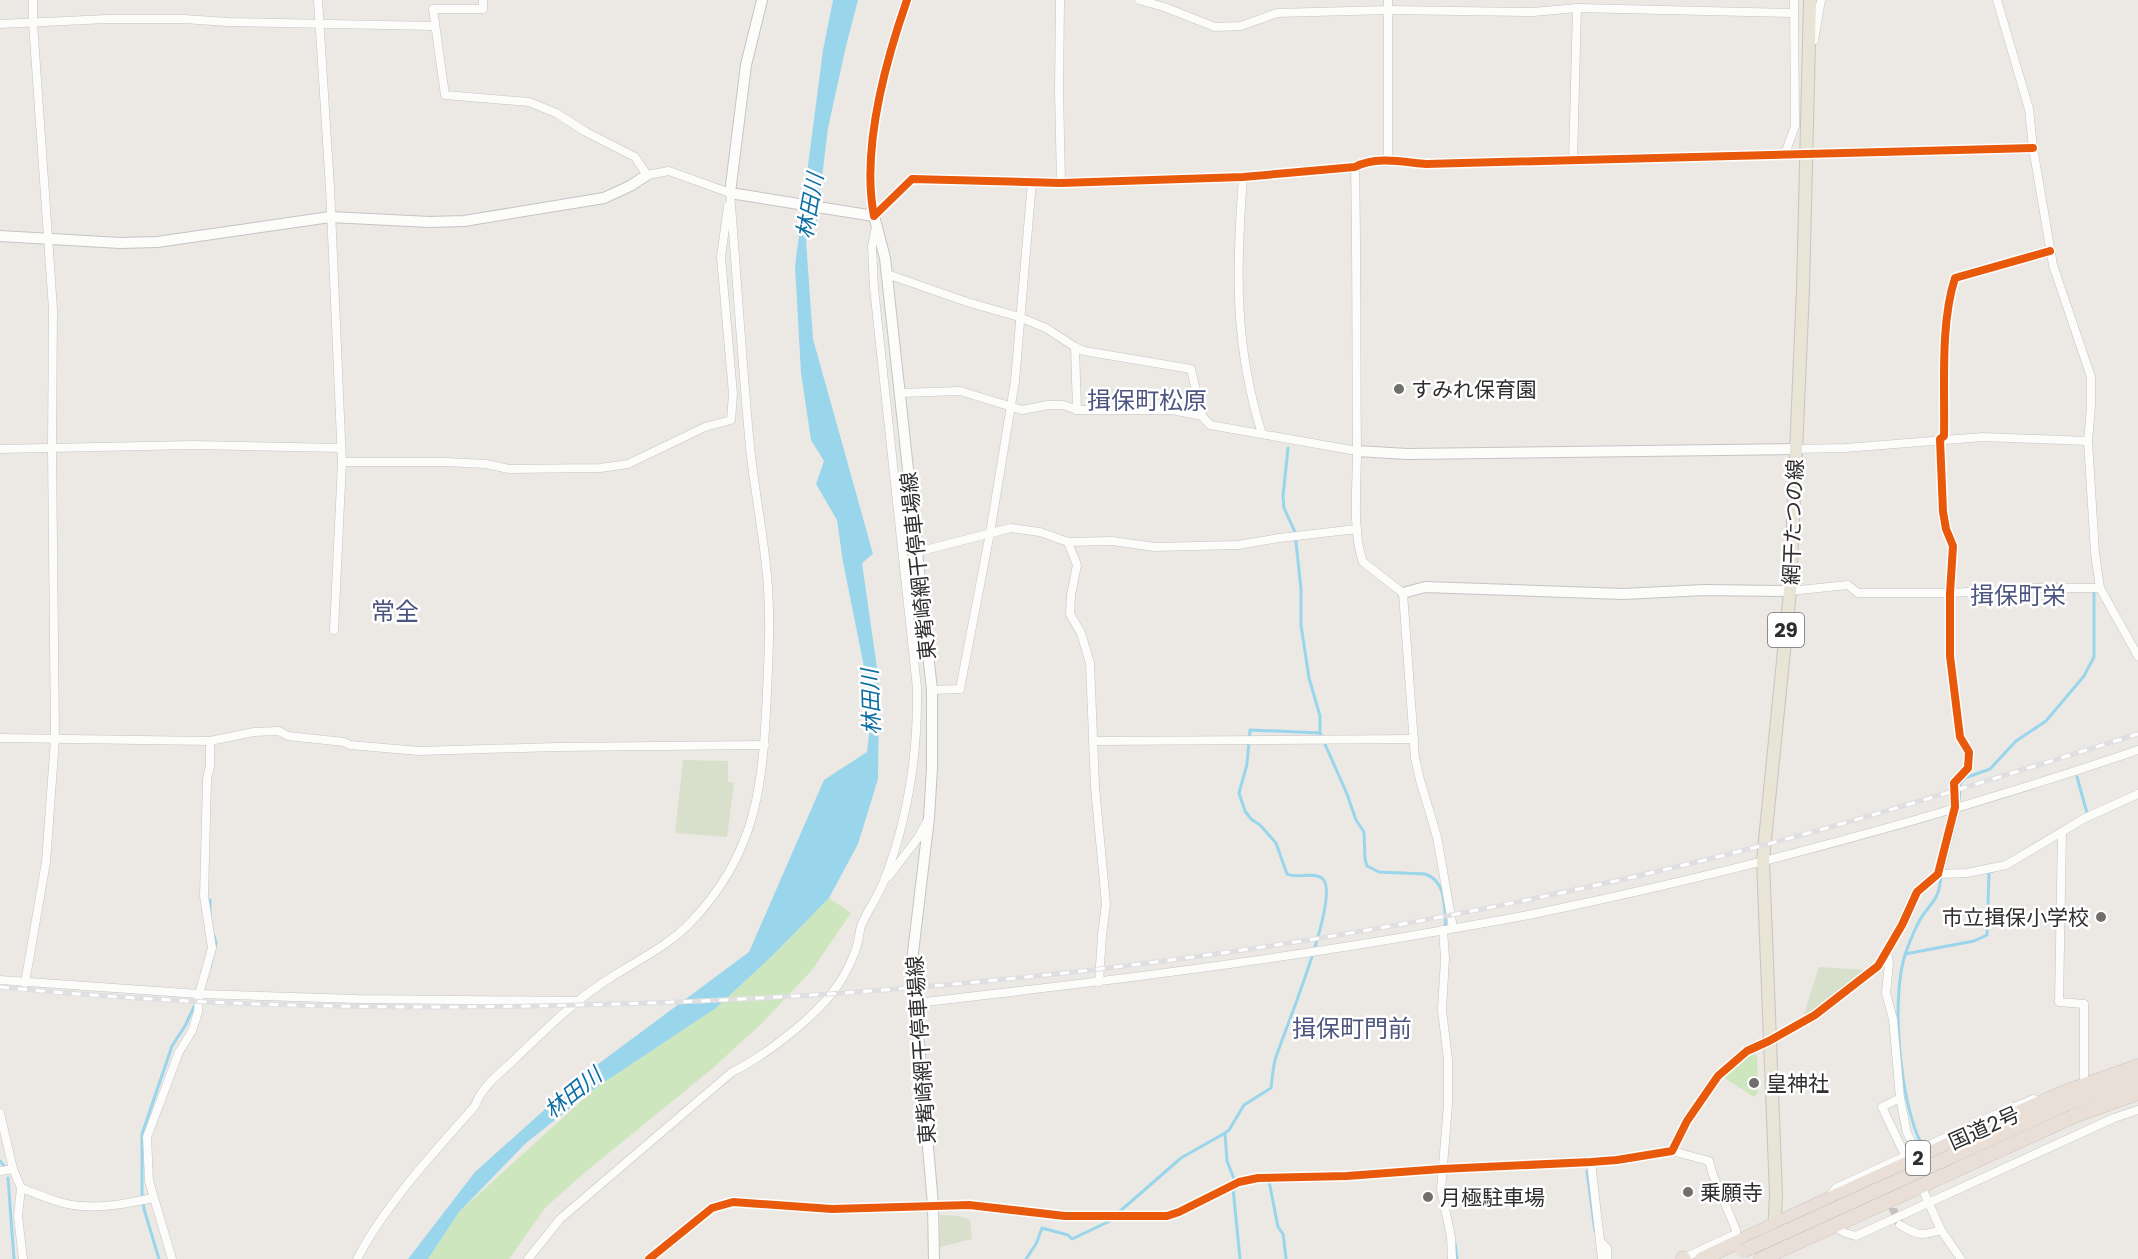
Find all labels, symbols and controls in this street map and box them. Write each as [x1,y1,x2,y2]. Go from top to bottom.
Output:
water label: 林田川 [789,169,831,241]
place label: すみれ保育園 [1411,375,1537,404]
marker: すみれ保育園 [1392,382,1406,396]
district label: 揖保町松原 [1087,384,1207,417]
street label: 網干たつの線 [1776,459,1810,585]
street label: 東觜崎網干停車場線 [894,471,942,661]
district label: 揖保町栄 [1970,579,2066,612]
district label: 常全 [371,595,419,628]
road number: 29 [1768,613,1804,647]
water label: 林田川 [854,666,888,736]
place label: 市立揖保小学校 [1942,903,2089,932]
marker: 市立揖保小学校 [2094,910,2108,924]
street label: 東觜崎網干停車場線 [900,955,942,1145]
district label: 揖保町門前 [1292,1012,1412,1045]
water label: 林田川 [538,1059,610,1126]
place label: 皇神社 [1766,1069,1829,1098]
marker: 皇神社 [1747,1076,1761,1090]
street label: 国道2号 [1944,1099,2024,1157]
road number: 2 [1906,1141,1930,1175]
place label: 乗願寺 [1700,1178,1763,1207]
place label: 月極駐車場 [1440,1183,1545,1212]
marker: 乗願寺 [1681,1185,1695,1199]
marker: 月極駐車場 [1421,1190,1435,1204]

